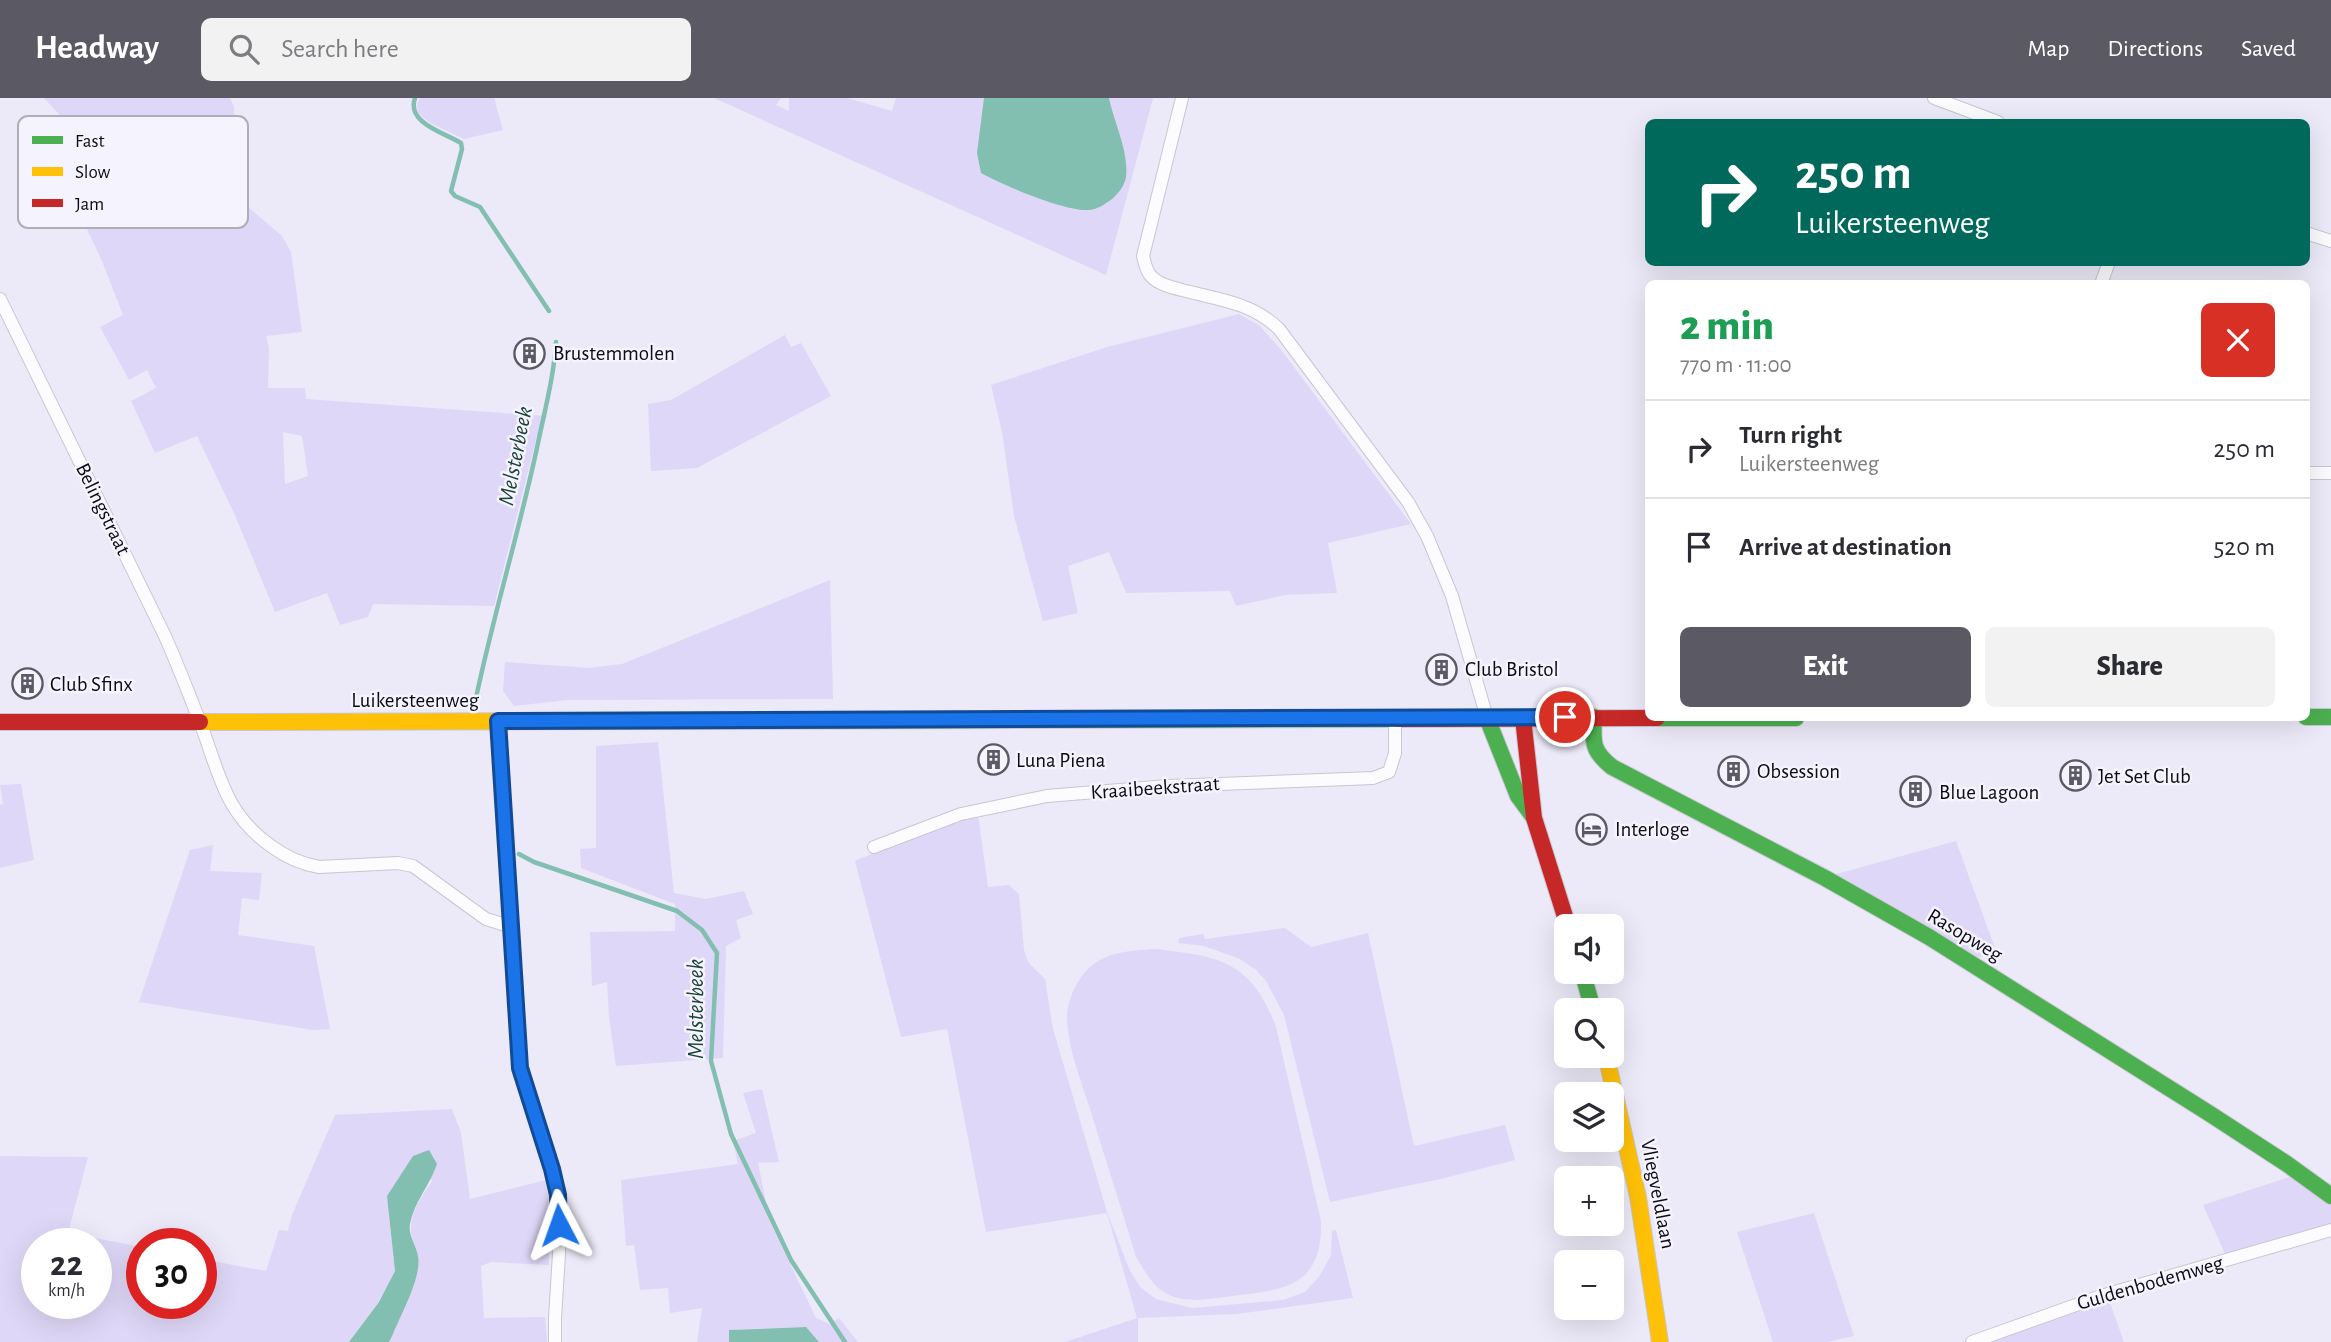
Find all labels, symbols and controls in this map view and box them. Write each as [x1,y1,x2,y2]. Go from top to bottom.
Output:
search box [201,18,691,81]
icon: search [225,30,263,68]
text: Headway [35,32,159,65]
text: Search here [281,36,399,62]
text: Map [2027,37,2069,61]
text: Directions [2107,37,2203,61]
text: Saved [2241,37,2296,61]
legend [18,116,248,228]
text: Fast [75,132,105,151]
icon: right [1680,147,1771,238]
text: 250 m [1795,149,1912,198]
text: Slow [75,163,111,182]
text: Jam [75,195,104,214]
text: Luikersteenweg [1795,207,1990,239]
button: close [2201,303,2275,377]
text: 2 min [1680,305,1774,347]
building icon: Brustemmolen [513,336,547,370]
place label: Brustemmolen [553,343,675,364]
text: 770 m · 11:00 [1680,354,1792,377]
water label: Melsterbeek [495,404,537,507]
text: Turn right [1739,422,1842,448]
icon: right [1680,430,1718,468]
text: 250 m [2213,436,2275,462]
text: Luikersteenweg [1739,453,1879,476]
street label: Belingstraat [72,460,134,558]
icon: arrive [1680,528,1718,566]
text: Arrive at destination [1739,534,1952,560]
text: 520 m [2213,534,2275,560]
button: Exit [1680,627,1971,707]
button: Share [1985,627,2275,707]
building icon: Club Bristol [1425,652,1459,686]
place label: Club Bristol [1465,659,1559,680]
building icon: Club Sfinx [10,667,44,701]
place label: Club Sfinx [50,674,133,695]
pin [1535,687,1595,747]
street label: Luikersteenweg [351,690,480,711]
icon: arrive [1546,698,1584,736]
building icon: Luna Piena [976,743,1010,777]
place label: Luna Piena [1016,750,1106,771]
building icon: Obsession [1717,754,1751,788]
building icon: Jet Set Club [2058,759,2092,793]
place label: Obsession [1757,761,1840,782]
place label: Jet Set Club [2098,766,2191,787]
street label: Kraaibeekstraat [1090,773,1220,803]
building icon: Blue Lagoon [1899,775,1933,809]
place label: Blue Lagoon [1939,782,2039,803]
hotel icon: Interloge [1575,812,1609,846]
place label: Interloge [1615,819,1690,840]
street label: Rasopweg [1924,905,2007,966]
map controls [1554,914,1624,1320]
button: sound [1554,914,1624,984]
water label: Melsterbeek [685,959,708,1059]
button: search [1554,998,1624,1068]
button: layers [1554,1082,1624,1152]
street label: Vliegveldlaan [1637,1137,1679,1251]
button: + [1554,1166,1624,1236]
position arrow [522,1188,596,1262]
speed limit sign: 30 [126,1228,217,1319]
text: 22 [50,1247,83,1282]
button: − [1554,1250,1624,1320]
street label: Guldenbodemweg [2074,1252,2226,1314]
text: km/h [48,1282,85,1300]

